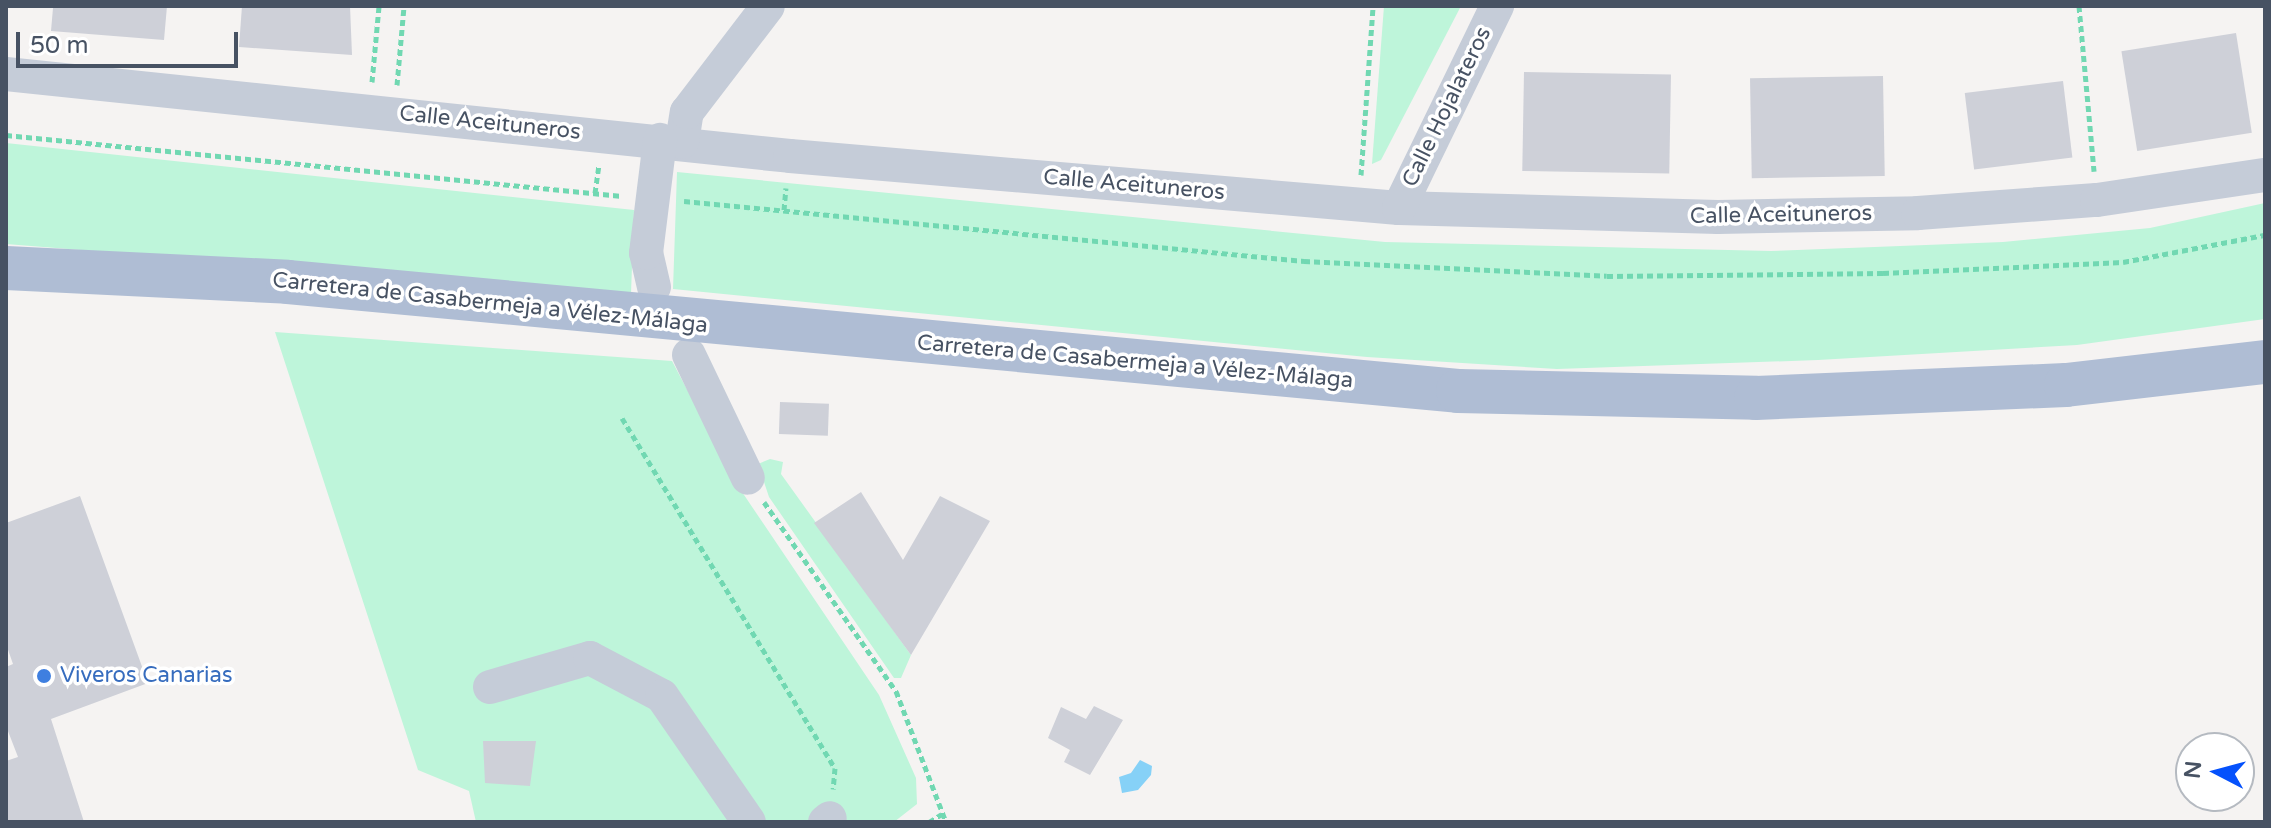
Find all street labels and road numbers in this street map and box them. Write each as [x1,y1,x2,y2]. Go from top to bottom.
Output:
street label: Calle Hojalateros [1397,23,1497,191]
street label: Calle Aceituneros [398,100,582,146]
street label: Calle Aceituneros [1042,164,1226,206]
street label: Calle Aceituneros [1690,200,1872,230]
street label: Carretera de Casabermeja a Vélez-Málaga [271,267,709,339]
street label: Carretera de Casabermeja a Vélez-Málaga [916,330,1354,394]

